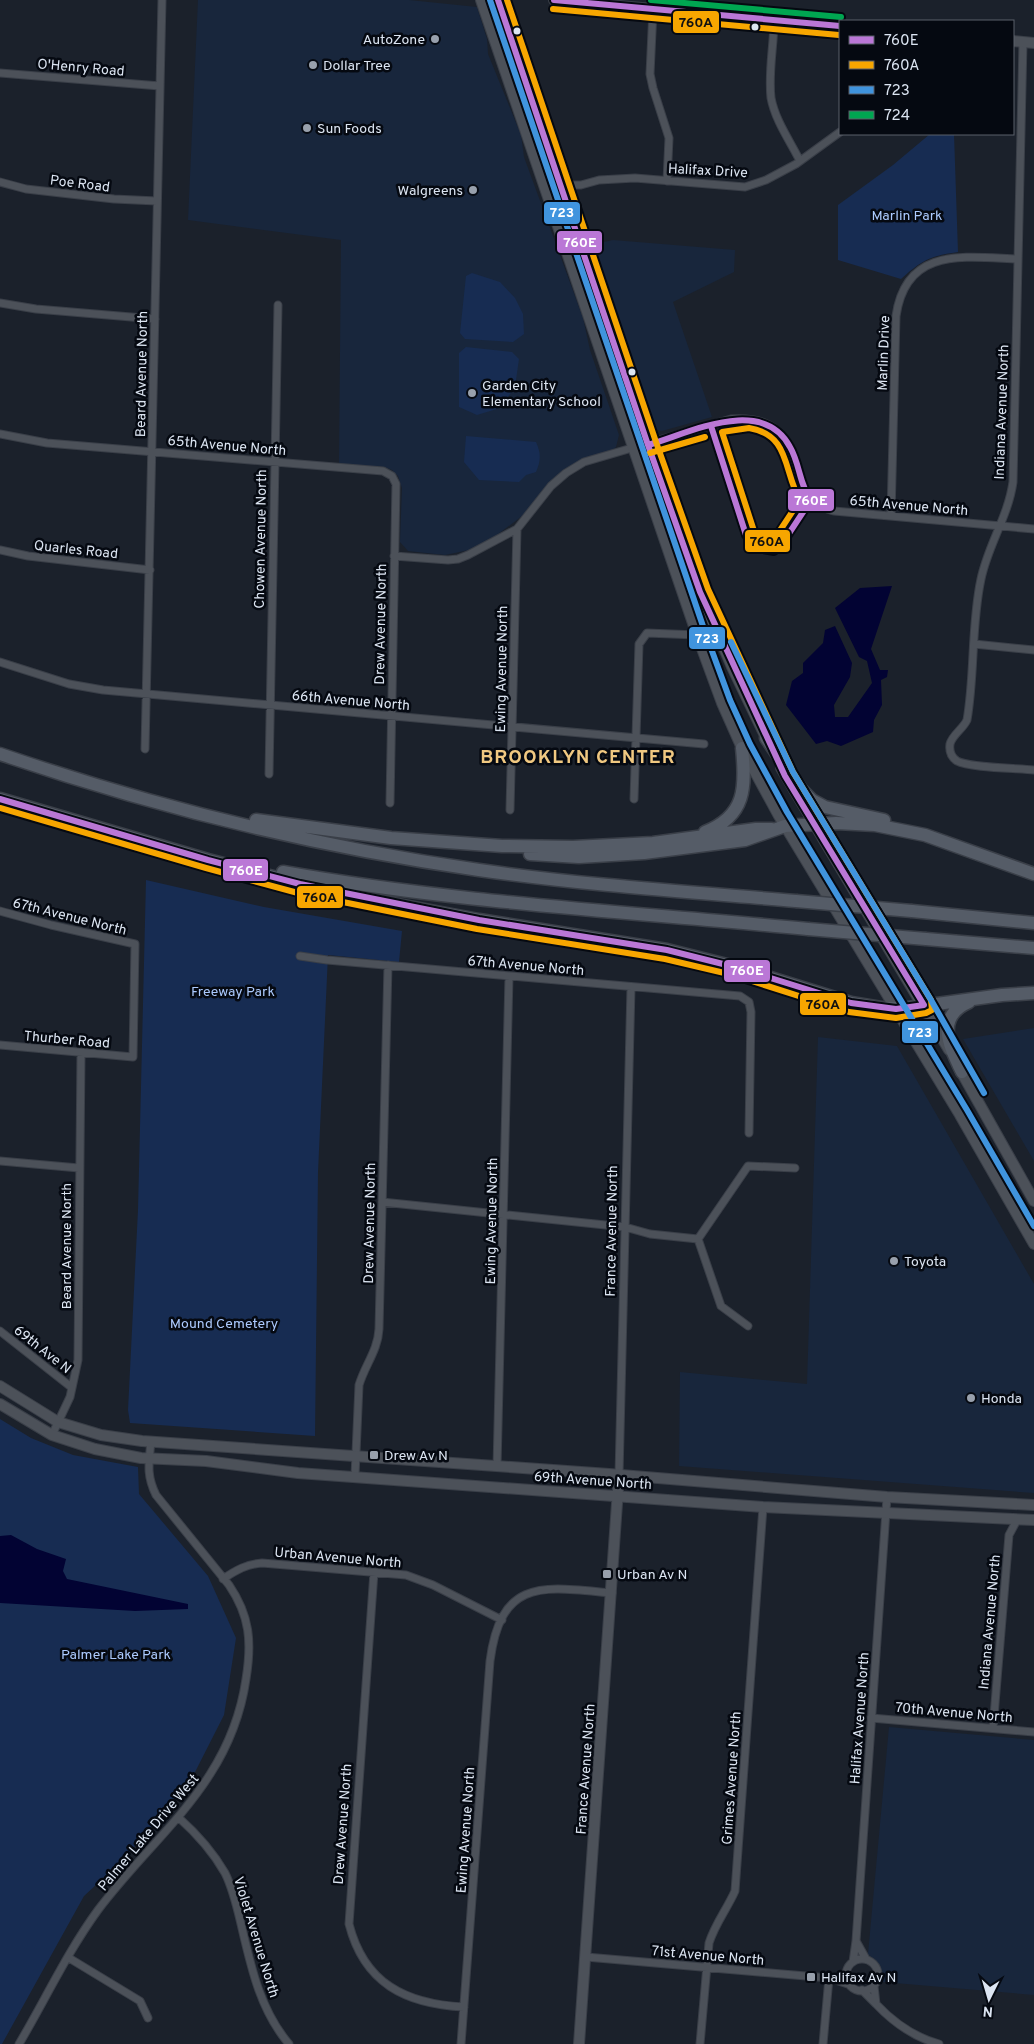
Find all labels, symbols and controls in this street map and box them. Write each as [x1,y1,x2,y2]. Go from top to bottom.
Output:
line badge: 760A [672,10,720,34]
text: 760A [679,15,713,32]
legend [839,20,1014,135]
unlabelled marker [750,22,760,32]
unlabelled marker [512,26,522,36]
place label: AutoZone [363,32,425,49]
text: 760E [884,32,919,51]
marker: AutoZone [429,33,441,45]
street label: O'Henry Road [37,56,125,81]
text: 760A [884,57,919,76]
place label: Dollar Tree [323,58,391,75]
marker: Dollar Tree [307,59,319,71]
text: 723 [884,82,910,101]
text: 724 [884,107,910,126]
place label: Sun Foods [317,121,382,138]
marker: Sun Foods [301,122,313,134]
street label: Halifax Drive [668,161,748,182]
street label: Poe Road [49,172,111,197]
place label: Walgreens [398,183,463,200]
marker: Walgreens [467,184,479,196]
line badge: 723 [543,201,581,225]
text: 723 [550,205,574,222]
park label: Marlin Park [871,208,943,225]
line badge: 760E [556,230,603,254]
text: 760E [563,235,597,252]
street label: Beard Avenue North [133,311,152,437]
street label: Marlin Drive [875,315,894,391]
street label: Indiana Avenue North [992,344,1013,480]
unlabelled marker [627,367,637,377]
place label: Garden City Elementary School [482,378,601,411]
marker: Garden City Elementary School [466,387,478,399]
street label: 65th Avenue North [167,433,287,460]
street label: Chowen Avenue North [252,469,271,609]
line badge: 760E [787,488,835,512]
text: 760E [794,493,828,510]
street label: 65th Avenue North [849,493,969,520]
line badge: 760A [744,529,791,553]
text: 760A [750,534,784,551]
street label: Quarles Road [33,538,119,563]
street label: Drew Avenue North [372,563,391,685]
street label: Ewing Avenue North [493,605,512,733]
line badge: 723 [688,626,726,650]
text: 723 [695,631,719,648]
street label: 66th Avenue North [291,688,411,715]
district label: BROOKLYN CENTER [480,746,676,770]
line badge: 760E [222,858,269,882]
text: 760E [229,863,263,880]
line badge: 760A [296,885,344,909]
text: 760A [303,890,337,907]
street label: 67th Avenue North [11,895,128,940]
street label: 67th Avenue North [467,953,585,980]
line badge: 760E [723,959,771,983]
text: 760E [730,963,764,980]
park label: Freeway Park [191,984,275,1001]
line badge: 760A [799,992,847,1016]
text: 760A [806,997,840,1014]
line badge: 723 [901,1020,939,1044]
text: 723 [908,1025,932,1042]
street label: Thurber Road [23,1028,111,1053]
street label: Ewing Avenue North [483,1157,502,1285]
street label: Drew Avenue North [361,1162,380,1284]
street label: France Avenue North [603,1165,622,1297]
street label: Beard Avenue North [59,1183,76,1309]
place label: Toyota [904,1254,946,1271]
marker: Toyota [888,1255,900,1267]
park label: Mound Cemetery [170,1316,278,1333]
street label: 69th Ave N [10,1322,74,1378]
place label: Honda [981,1391,1022,1408]
marker: Honda [965,1392,977,1404]
place label: Drew Av N [384,1448,448,1465]
marker: Drew Av N [368,1449,380,1461]
street label: 69th Avenue North [533,1469,652,1494]
street label: Urban Avenue North [274,1544,402,1573]
street label: Indiana Avenue North [976,1554,1005,1690]
place label: Urban Av N [617,1567,687,1584]
marker: Urban Av N [601,1568,613,1580]
park label: Palmer Lake Park [61,1647,171,1664]
street label: Halifax Avenue North [847,1651,874,1785]
street label: 70th Avenue North [894,1700,1013,1727]
street label: France Avenue North [573,1703,600,1835]
street label: Grimes Avenue North [719,1711,746,1845]
street label: Drew Avenue North [331,1763,356,1885]
street label: Ewing Avenue North [454,1766,479,1894]
street label: Palmer Lake Drive West [95,1771,203,1895]
street label: Violet Avenue North [229,1875,282,2000]
street label: 71st Avenue North [651,1943,765,1970]
place label: Halifax Av N [821,1970,896,1987]
marker: Halifax Av N [805,1971,817,1983]
north arrow [964,1974,1014,2024]
text: N [982,2002,994,2019]

